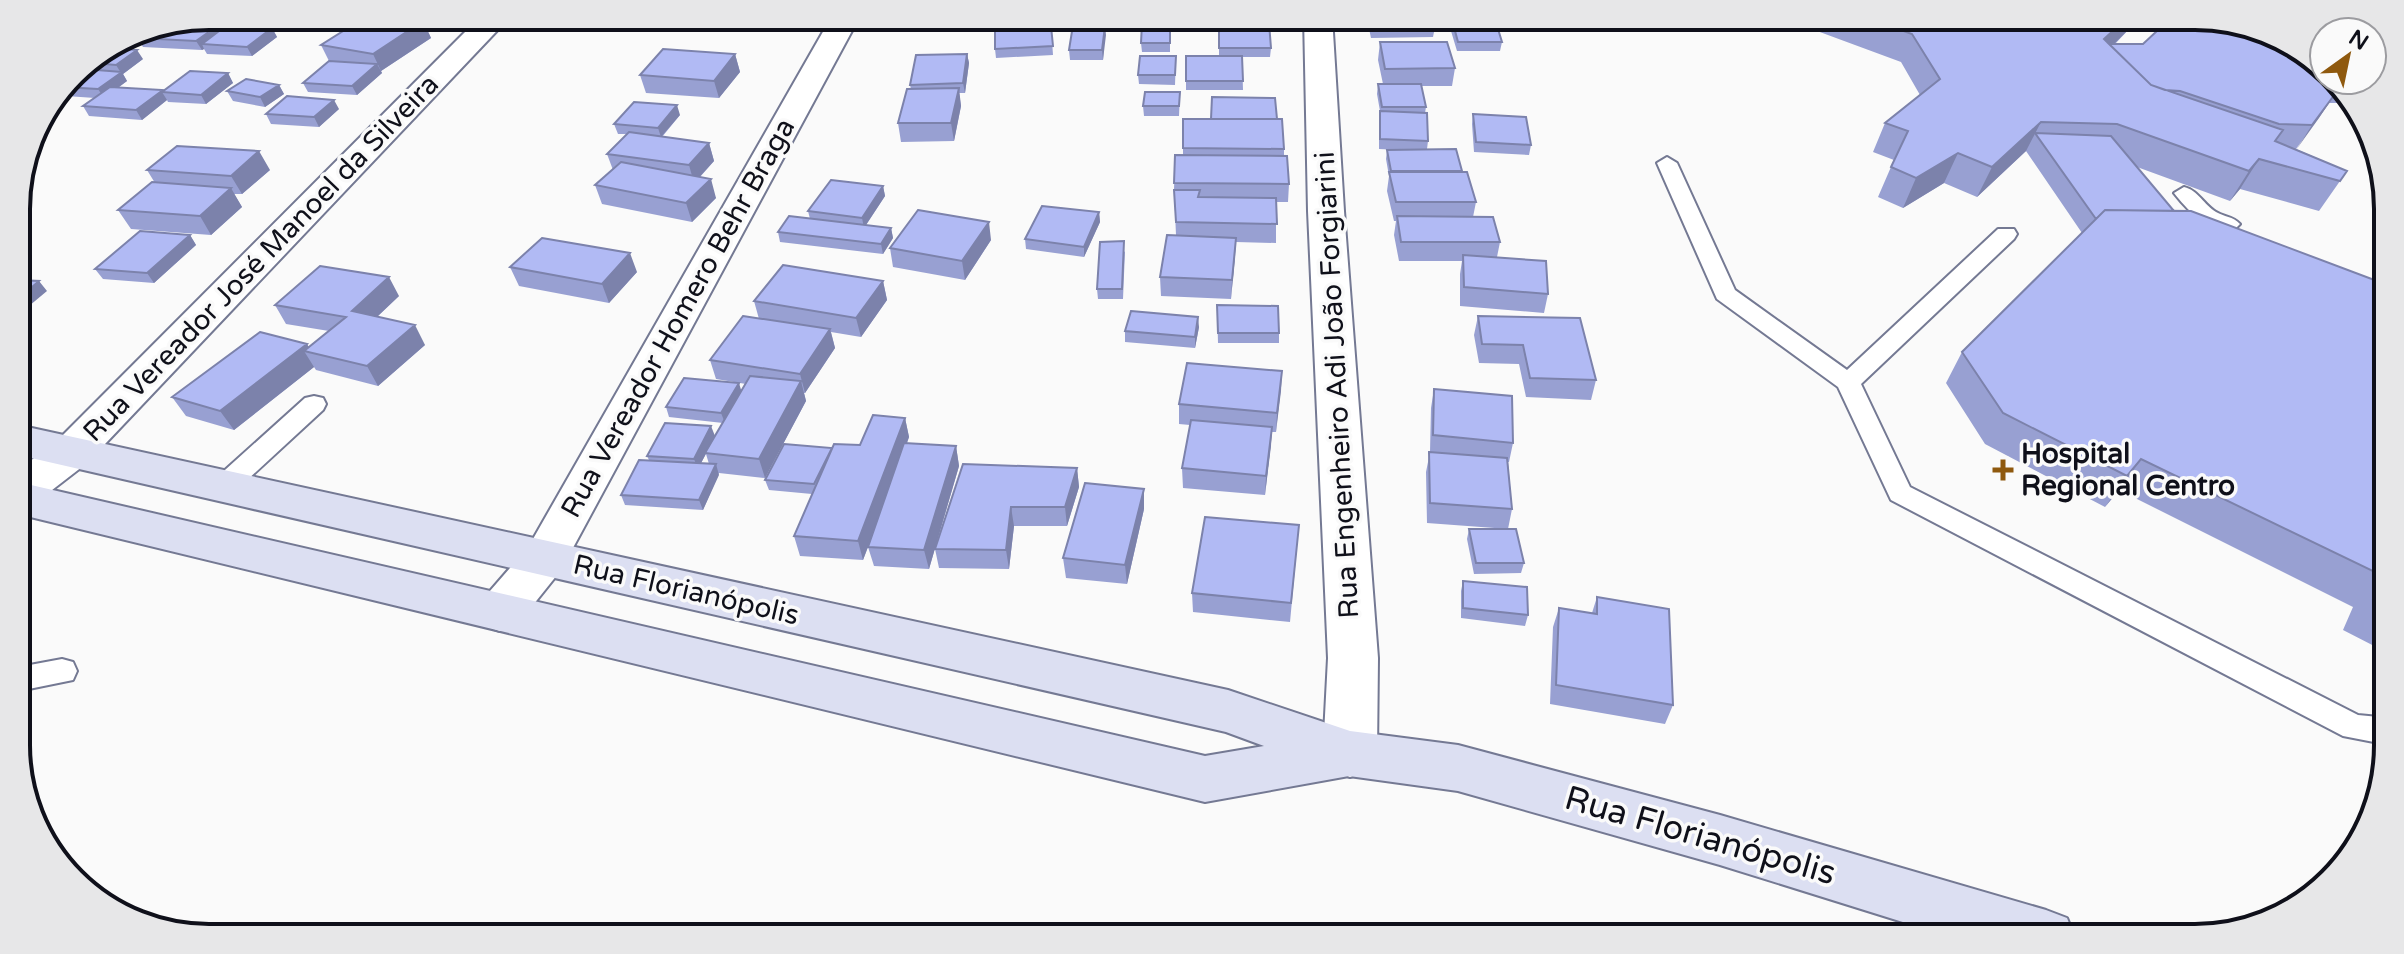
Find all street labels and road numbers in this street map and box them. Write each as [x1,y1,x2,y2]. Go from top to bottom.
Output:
street label: Rua Vereador José Manoel da Silveira [76,67,446,449]
street label: Rua Vereador Homero Behr Braga [554,112,802,524]
street label: Rua Engenheiro Adi João Forgiarini [1308,151,1366,619]
street label: Rua Florianópolis [570,548,802,632]
street label: Rua Florianópolis [1560,778,1840,894]

